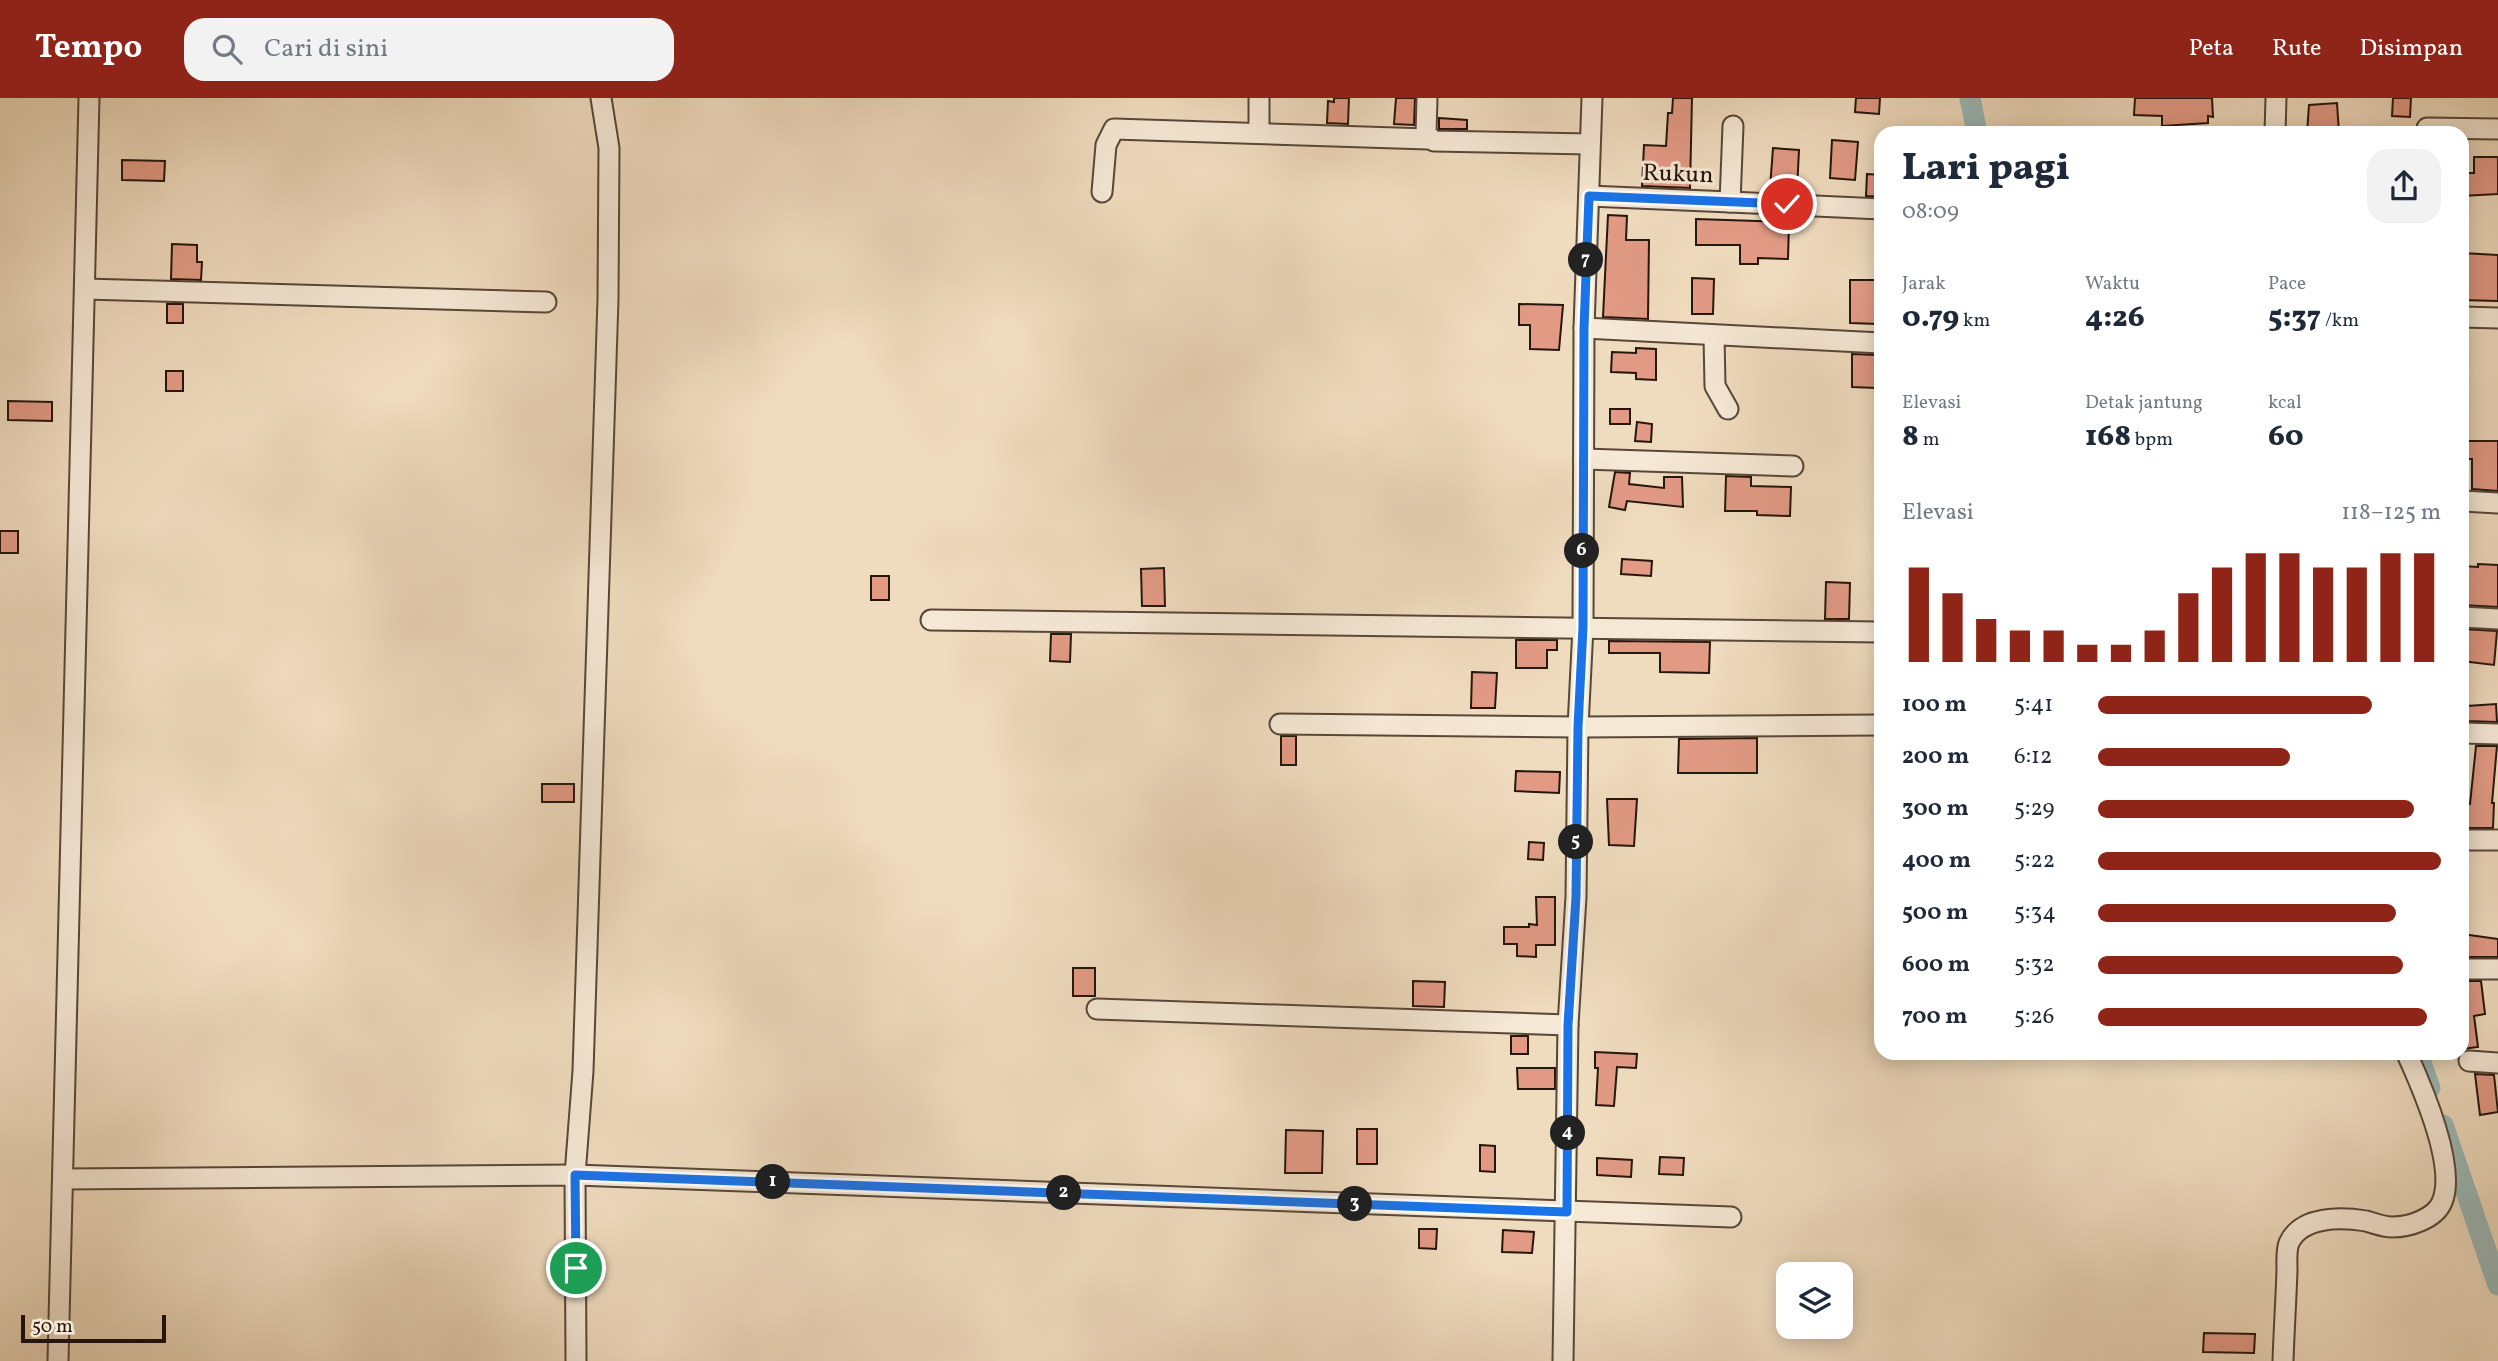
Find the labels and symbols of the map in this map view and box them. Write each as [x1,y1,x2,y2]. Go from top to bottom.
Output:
street label: Rukun [1642,157,1714,193]
pin [1757,174,1817,234]
pin: 7 [1568,242,1604,278]
pin: 6 [1564,533,1600,568]
pin: 5 [1558,824,1594,860]
pin: 4 [1550,1116,1586,1150]
pin: 1 [756,1164,790,1200]
pin: 2 [1046,1176,1082,1210]
pin: 3 [1338,1186,1372,1222]
pin [546,1238,606,1298]
scale bar [21,1312,166,1344]

